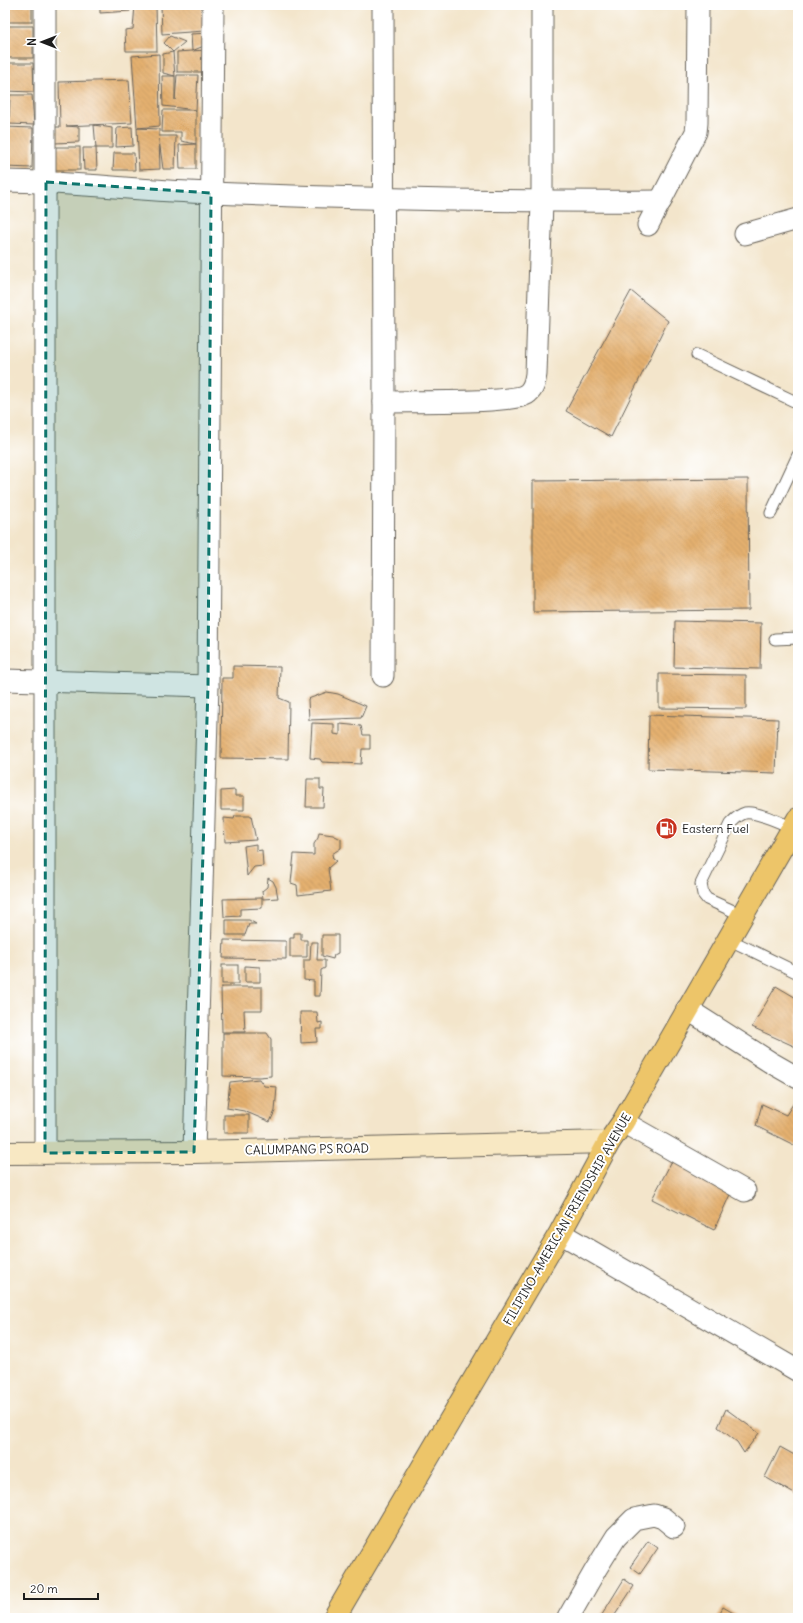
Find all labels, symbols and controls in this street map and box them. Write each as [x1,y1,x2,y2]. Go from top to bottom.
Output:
north arrow [22,22,62,62]
text: N [25,38,39,46]
fuel station icon: Eastern Fuel [653,815,679,841]
place label: Eastern Fuel [682,821,749,836]
street label: FILIPINO-AMERICAN FRIENDSHIP AVENUE [500,1110,634,1328]
street label: CALUMPANG PS ROAD [245,1140,369,1158]
scale bar [24,1575,98,1601]
text: 20 m [30,1581,58,1596]

